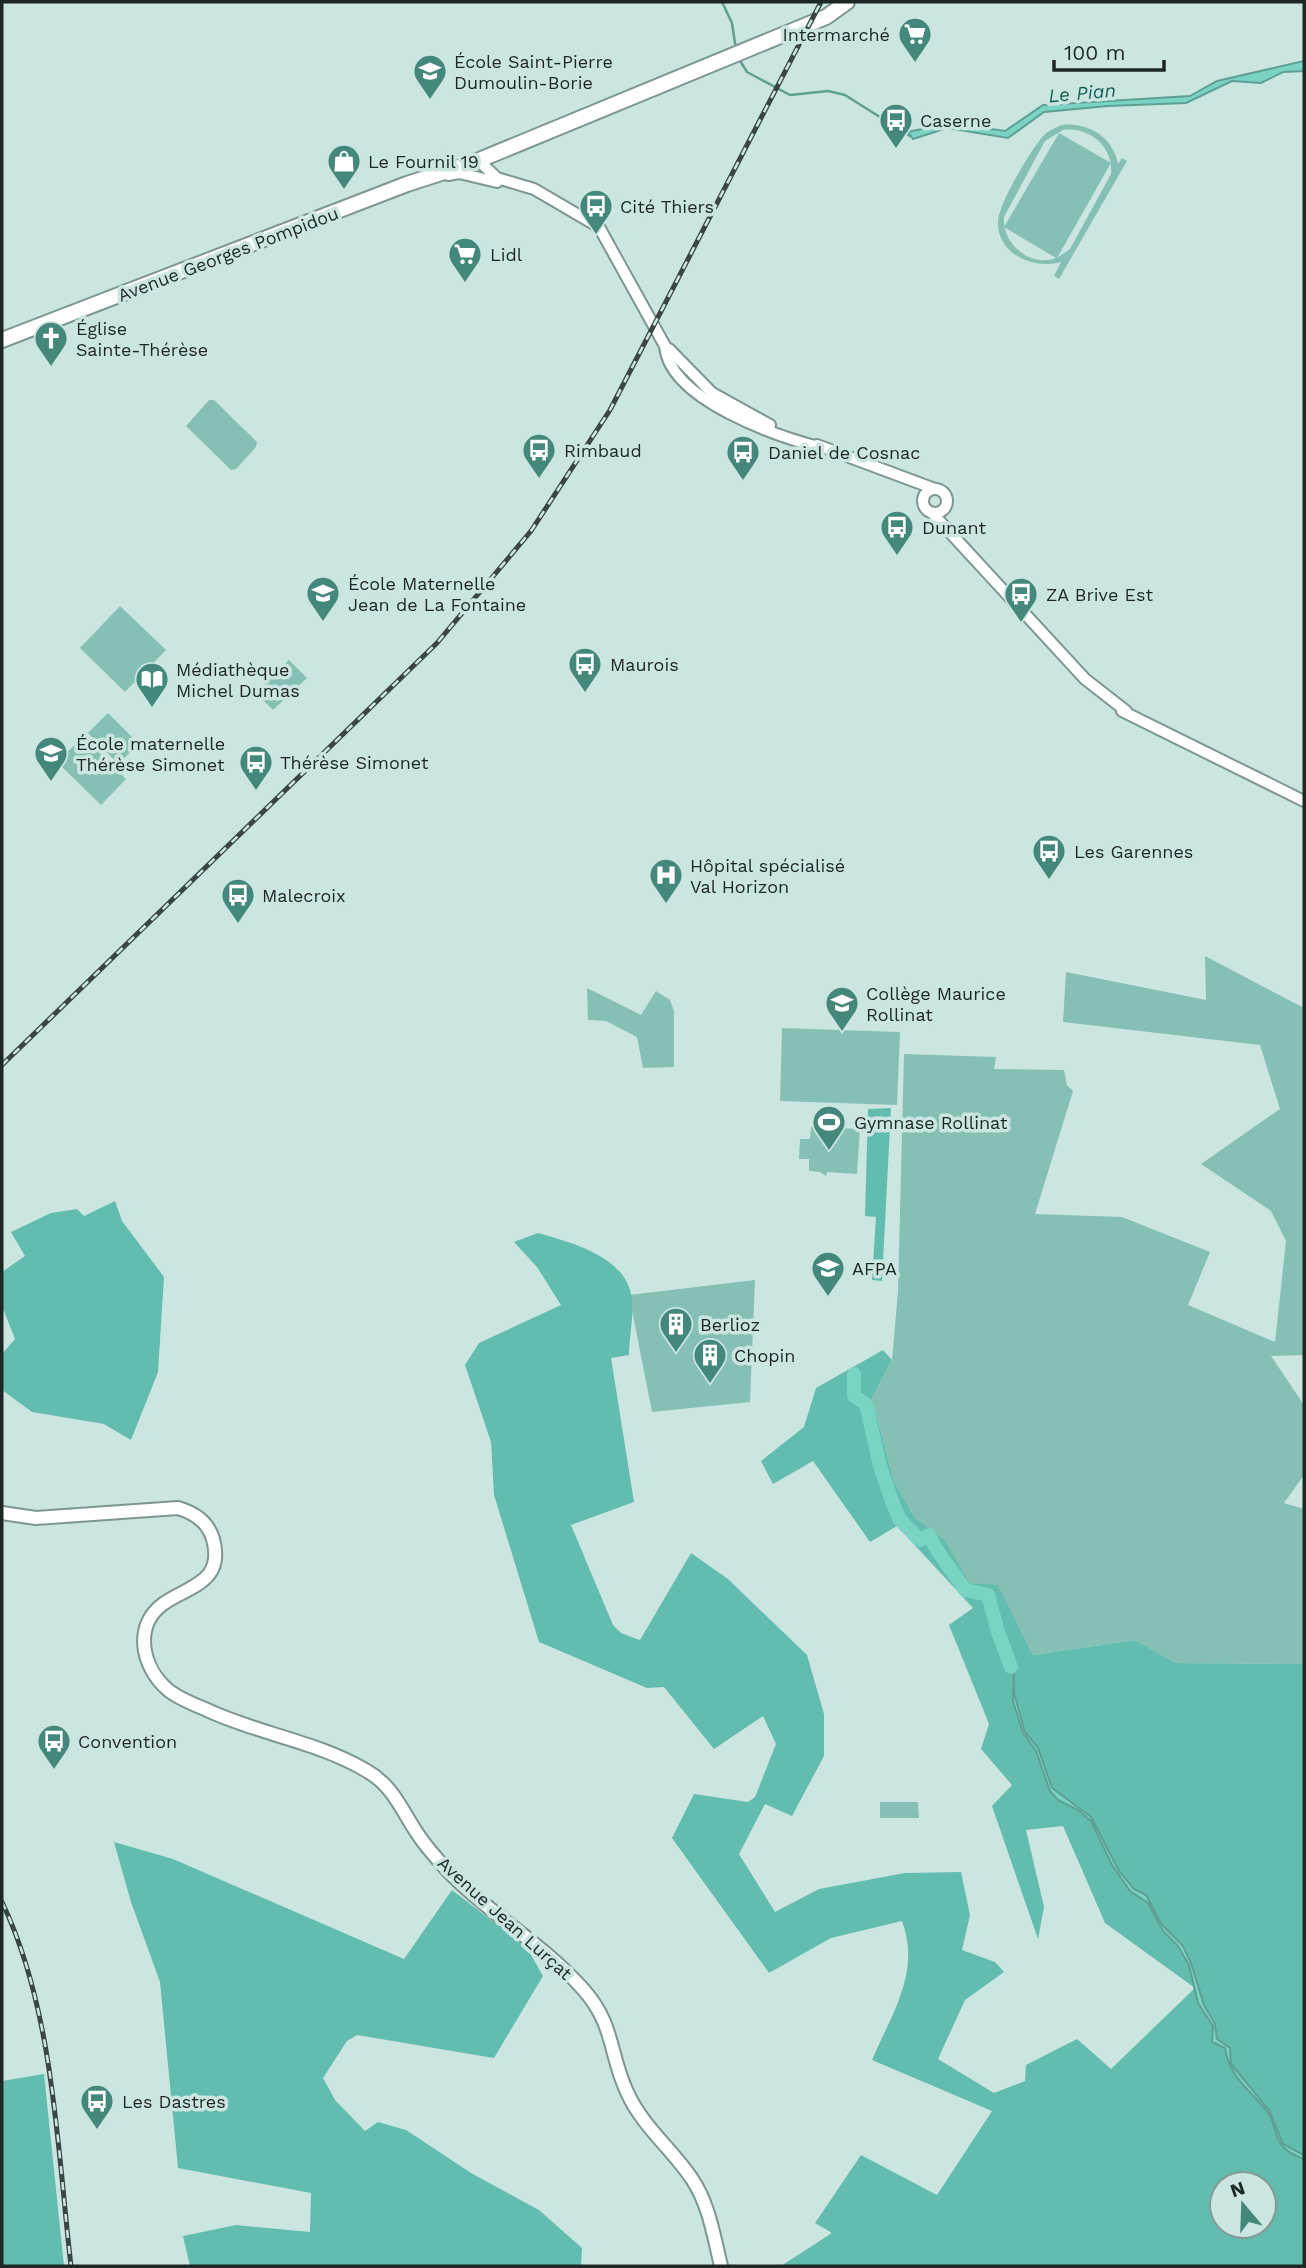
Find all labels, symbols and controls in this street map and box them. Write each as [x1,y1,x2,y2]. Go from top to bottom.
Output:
supermarket icon: Intermarché [896,15,934,64]
place label: Intermarché [782,24,890,45]
scale bar [1054,28,1164,72]
text: 100 m [1064,40,1126,65]
place label: École Saint-Pierre Dumoulin-Borie [454,51,613,93]
school or university icon: École Saint-Pierre Dumoulin-Borie [411,52,449,101]
water label: Le Pian [1047,79,1117,107]
bus stop icon: Caserne [877,101,915,150]
place label: Caserne [920,110,991,131]
shop icon: Le Fournil 19 [325,142,363,191]
place label: Le Fournil 19 [368,151,479,172]
bus stop icon: Cité Thiers [577,187,615,236]
place label: Cité Thiers [620,196,714,217]
street label: Avenue Georges Pompidou [115,202,341,306]
supermarket icon: Lidl [446,235,484,284]
place label: Lidl [490,244,523,265]
place label: Église Sainte-Thérèse [76,318,208,360]
church icon: Église Sainte-Thérèse [32,319,70,368]
bus stop icon: Rimbaud [520,431,558,480]
bus stop icon: Daniel de Cosnac [724,433,762,482]
place label: Rimbaud [564,440,642,461]
place label: Daniel de Cosnac [768,442,920,463]
bus stop icon: Dunant [878,508,916,557]
place label: Dunant [922,517,986,538]
place label: École Maternelle Jean de La Fontaine [348,573,526,615]
school or university icon: École Maternelle Jean de La Fontaine [304,574,342,623]
bus stop icon: ZA Brive Est [1002,575,1040,624]
place label: ZA Brive Est [1046,584,1153,605]
bus stop icon: Maurois [566,645,604,694]
place label: Maurois [610,654,679,675]
place label: Médiathèque Michel Dumas [176,659,300,701]
library icon: Médiathèque Michel Dumas [133,660,171,709]
place label: École maternelle Thérèse Simonet [76,733,225,775]
school or university icon: École maternelle Thérèse Simonet [32,734,70,783]
bus stop icon: Thérèse Simonet [237,743,275,792]
place label: Thérèse Simonet [280,752,429,773]
bus stop icon: Les Garennes [1030,832,1068,881]
place label: Les Garennes [1074,841,1193,862]
place label: Hôpital spécialisé Val Horizon [690,855,845,897]
hospital icon: Hôpital spécialisé Val Horizon [647,856,685,905]
bus stop icon: Malecroix [219,876,257,925]
place label: Malecroix [262,885,346,906]
place label: Collège Maurice Rollinat [866,983,1006,1025]
school or university icon: Collège Maurice Rollinat [823,984,861,1033]
sports icon: Gymnase Rollinat [810,1103,848,1152]
place label: Gymnase Rollinat [854,1112,1008,1133]
school or university icon: AFPA [809,1249,847,1298]
place label: AFPA [852,1258,897,1279]
building icon: Berlioz [657,1305,695,1354]
place label: Berlioz [700,1314,760,1335]
building icon: Chopin [691,1336,729,1385]
place label: Chopin [734,1345,796,1366]
bus stop icon: Convention [35,1722,73,1771]
place label: Convention [78,1731,177,1752]
street label: Avenue Jean Lurçat [434,1852,577,1984]
bus stop icon: Les Dastres [78,2082,116,2131]
place label: Les Dastres [122,2091,226,2112]
north arrow [1208,2170,1278,2240]
text: N [1227,2176,1248,2203]

